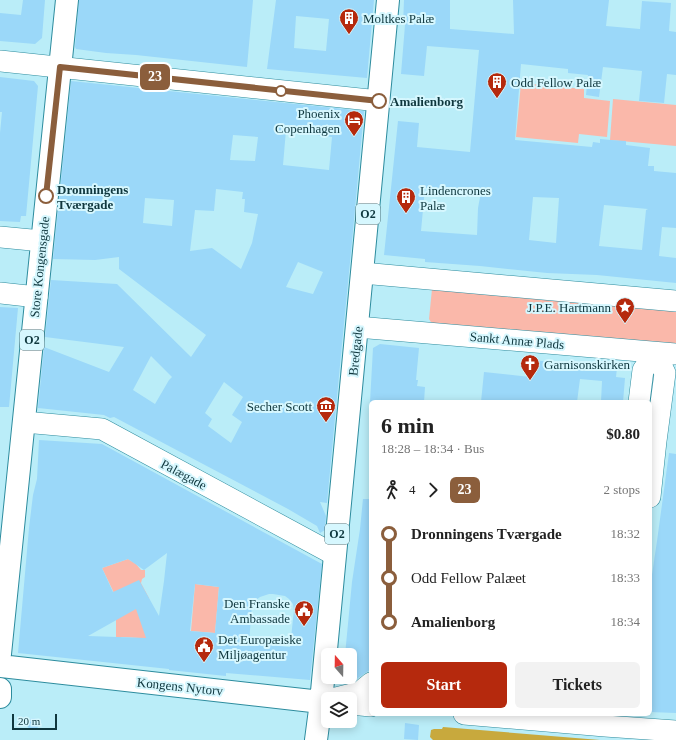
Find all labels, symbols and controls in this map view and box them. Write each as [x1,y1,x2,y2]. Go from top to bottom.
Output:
building icon: Moltkes Palæ [338,7,360,35]
place label: Moltkes Palæ [363,11,434,26]
line badge: 23 [137,64,173,90]
text: 23 [148,69,162,84]
building icon: Odd Fellow Palæ [486,71,508,99]
place label: Odd Fellow Palæ [511,75,602,90]
unlabelled marker [275,85,287,97]
marker: Amalienborg [371,93,387,109]
place label: Amalienborg [390,94,463,109]
place label: Phoenix Copenhagen [275,106,340,136]
hotel icon: Phoenix Copenhagen [343,109,365,137]
place label: Dronningens Tværgade [57,182,128,212]
place label: Lindencrones Palæ [420,183,491,213]
building icon: Lindencrones Palæ [395,186,417,214]
marker: Dronningens Tværgade [38,188,54,204]
road number: O2 [356,204,380,224]
street label: Store Kongensgade [27,216,52,318]
place icon: J.P.E. Hartmann [614,296,636,324]
place label: J.P.E. Hartmann [527,300,611,315]
street label: Bredgade [345,325,366,377]
street label: Sankt Annæ Plads [469,329,565,352]
road number: O2 [20,330,44,350]
church icon: Garnisonskirken [519,353,541,381]
place label: Garnisonskirken [544,357,630,372]
museum icon: Secher Scott [315,395,337,423]
place label: Secher Scott [247,399,312,414]
text: 6 min [381,413,434,438]
text: $0.80 [606,426,640,442]
text: 18:28 – 18:34 · Bus [381,441,484,456]
street label: Palægade [158,456,209,493]
icon: walk [381,479,403,501]
icon: forward [422,479,444,501]
text: 4 [409,482,416,497]
text: 23 [458,482,472,497]
text: 2 stops [604,482,640,497]
road number: O2 [325,524,349,544]
text: Dronningens Tværgade [411,526,562,542]
text: 18:32 [610,526,640,541]
text: Odd Fellow Palæet [411,570,526,586]
text: 18:33 [610,570,640,585]
place label: Den Franske Ambassade [224,596,290,626]
public building icon: Den Franske Ambassade [293,599,315,627]
text: Amalienborg [411,614,495,630]
text: 18:34 [610,614,640,629]
place label: Det Europæiske Miljøagentur [218,632,302,662]
public building icon: Det Europæiske Miljøagentur [193,635,215,663]
north arrow [321,648,357,684]
map controls [321,648,357,728]
button: Start [381,662,507,708]
button: Tickets [515,662,640,708]
street label: Kongens Nytorv [136,675,224,699]
button: layers [321,692,357,728]
scale bar [12,712,57,731]
text: 20 m [18,715,40,727]

